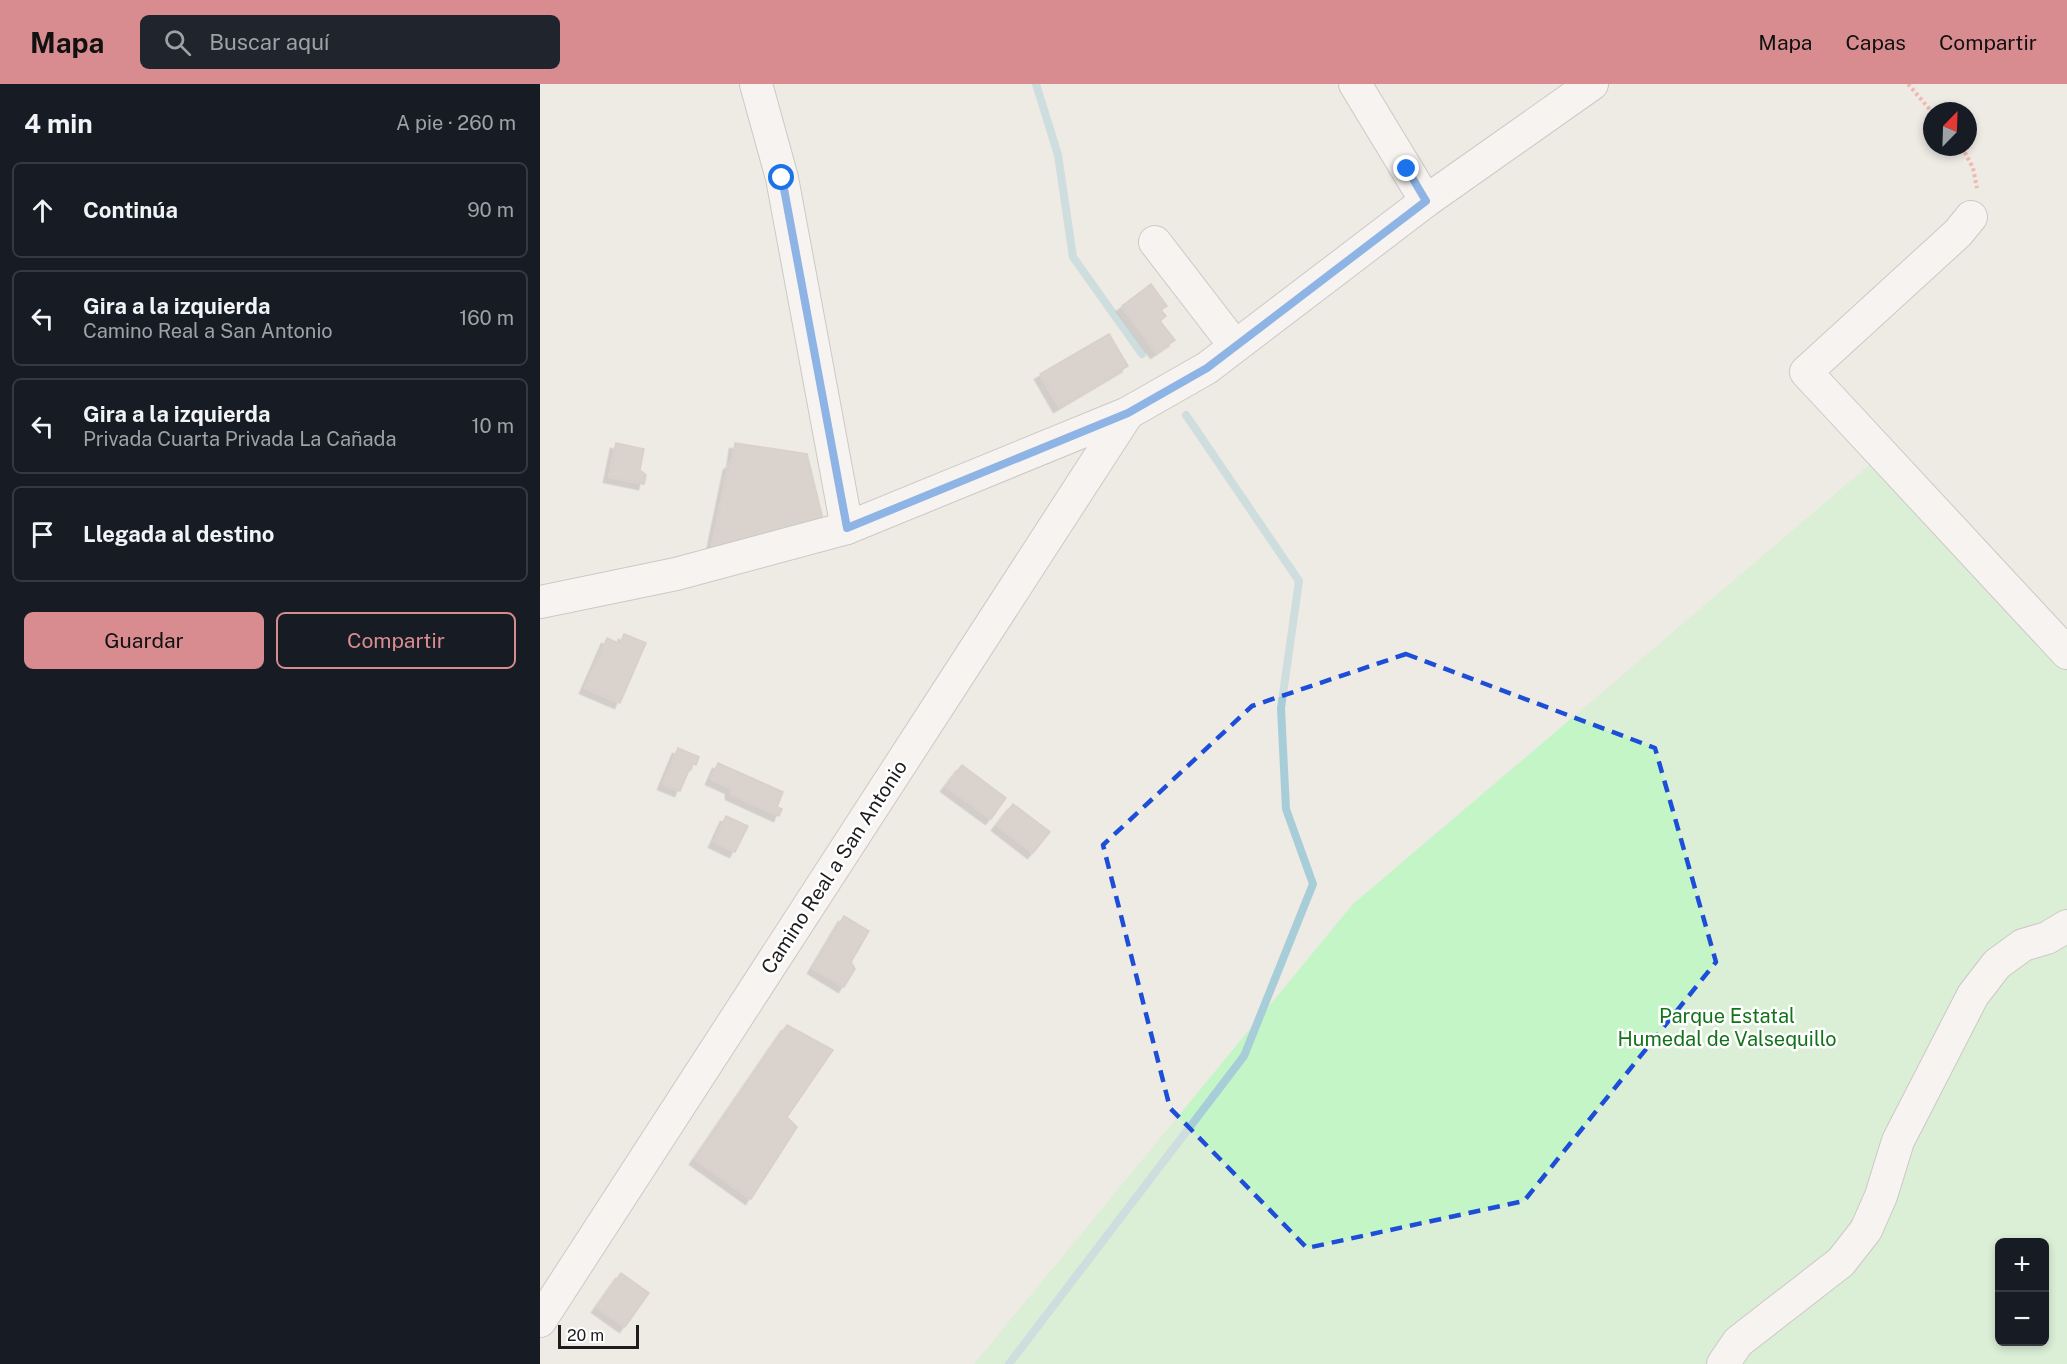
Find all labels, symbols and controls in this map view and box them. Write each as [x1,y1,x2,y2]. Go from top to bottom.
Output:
search box [140,15,560,69]
text: Mapa [30,26,104,59]
icon: search [161,26,194,59]
text: Buscar aquí [209,29,329,55]
text: Mapa [1758,30,1812,55]
text: Capas [1845,30,1906,55]
text: Compartir [1939,30,2037,55]
north arrow [1923,102,1977,156]
text: 4 min [24,108,93,139]
text: A pie · 260 m [396,111,516,135]
route end [1393,155,1419,181]
route start [768,164,794,190]
icon: ahead [26,194,59,227]
text: Continúa [83,197,178,223]
text: 90 m [467,198,514,222]
text: Gira a la izquierda [83,293,270,319]
icon: left [26,302,59,335]
text: 160 m [459,306,514,330]
text: Camino Real a San Antonio [83,319,333,343]
text: Gira a la izquierda [83,401,270,427]
icon: left [26,410,59,443]
text: 10 m [471,414,514,438]
text: Privada Cuarta Privada La Cañada [83,427,397,451]
icon: arrive [26,518,59,551]
text: Llegada al destino [83,521,274,547]
button: Guardar [24,612,264,669]
button: Compartir [276,612,516,669]
street label: Camino Real a San Antonio [756,756,912,978]
park label: Parque Estatal Humedal de Valsequillo [1617,1004,1837,1051]
map controls [1995,1238,2049,1346]
button: + [1995,1238,2049,1292]
button: − [1995,1292,2049,1346]
scale bar [558,1322,639,1350]
text: 20 m [567,1326,604,1345]

